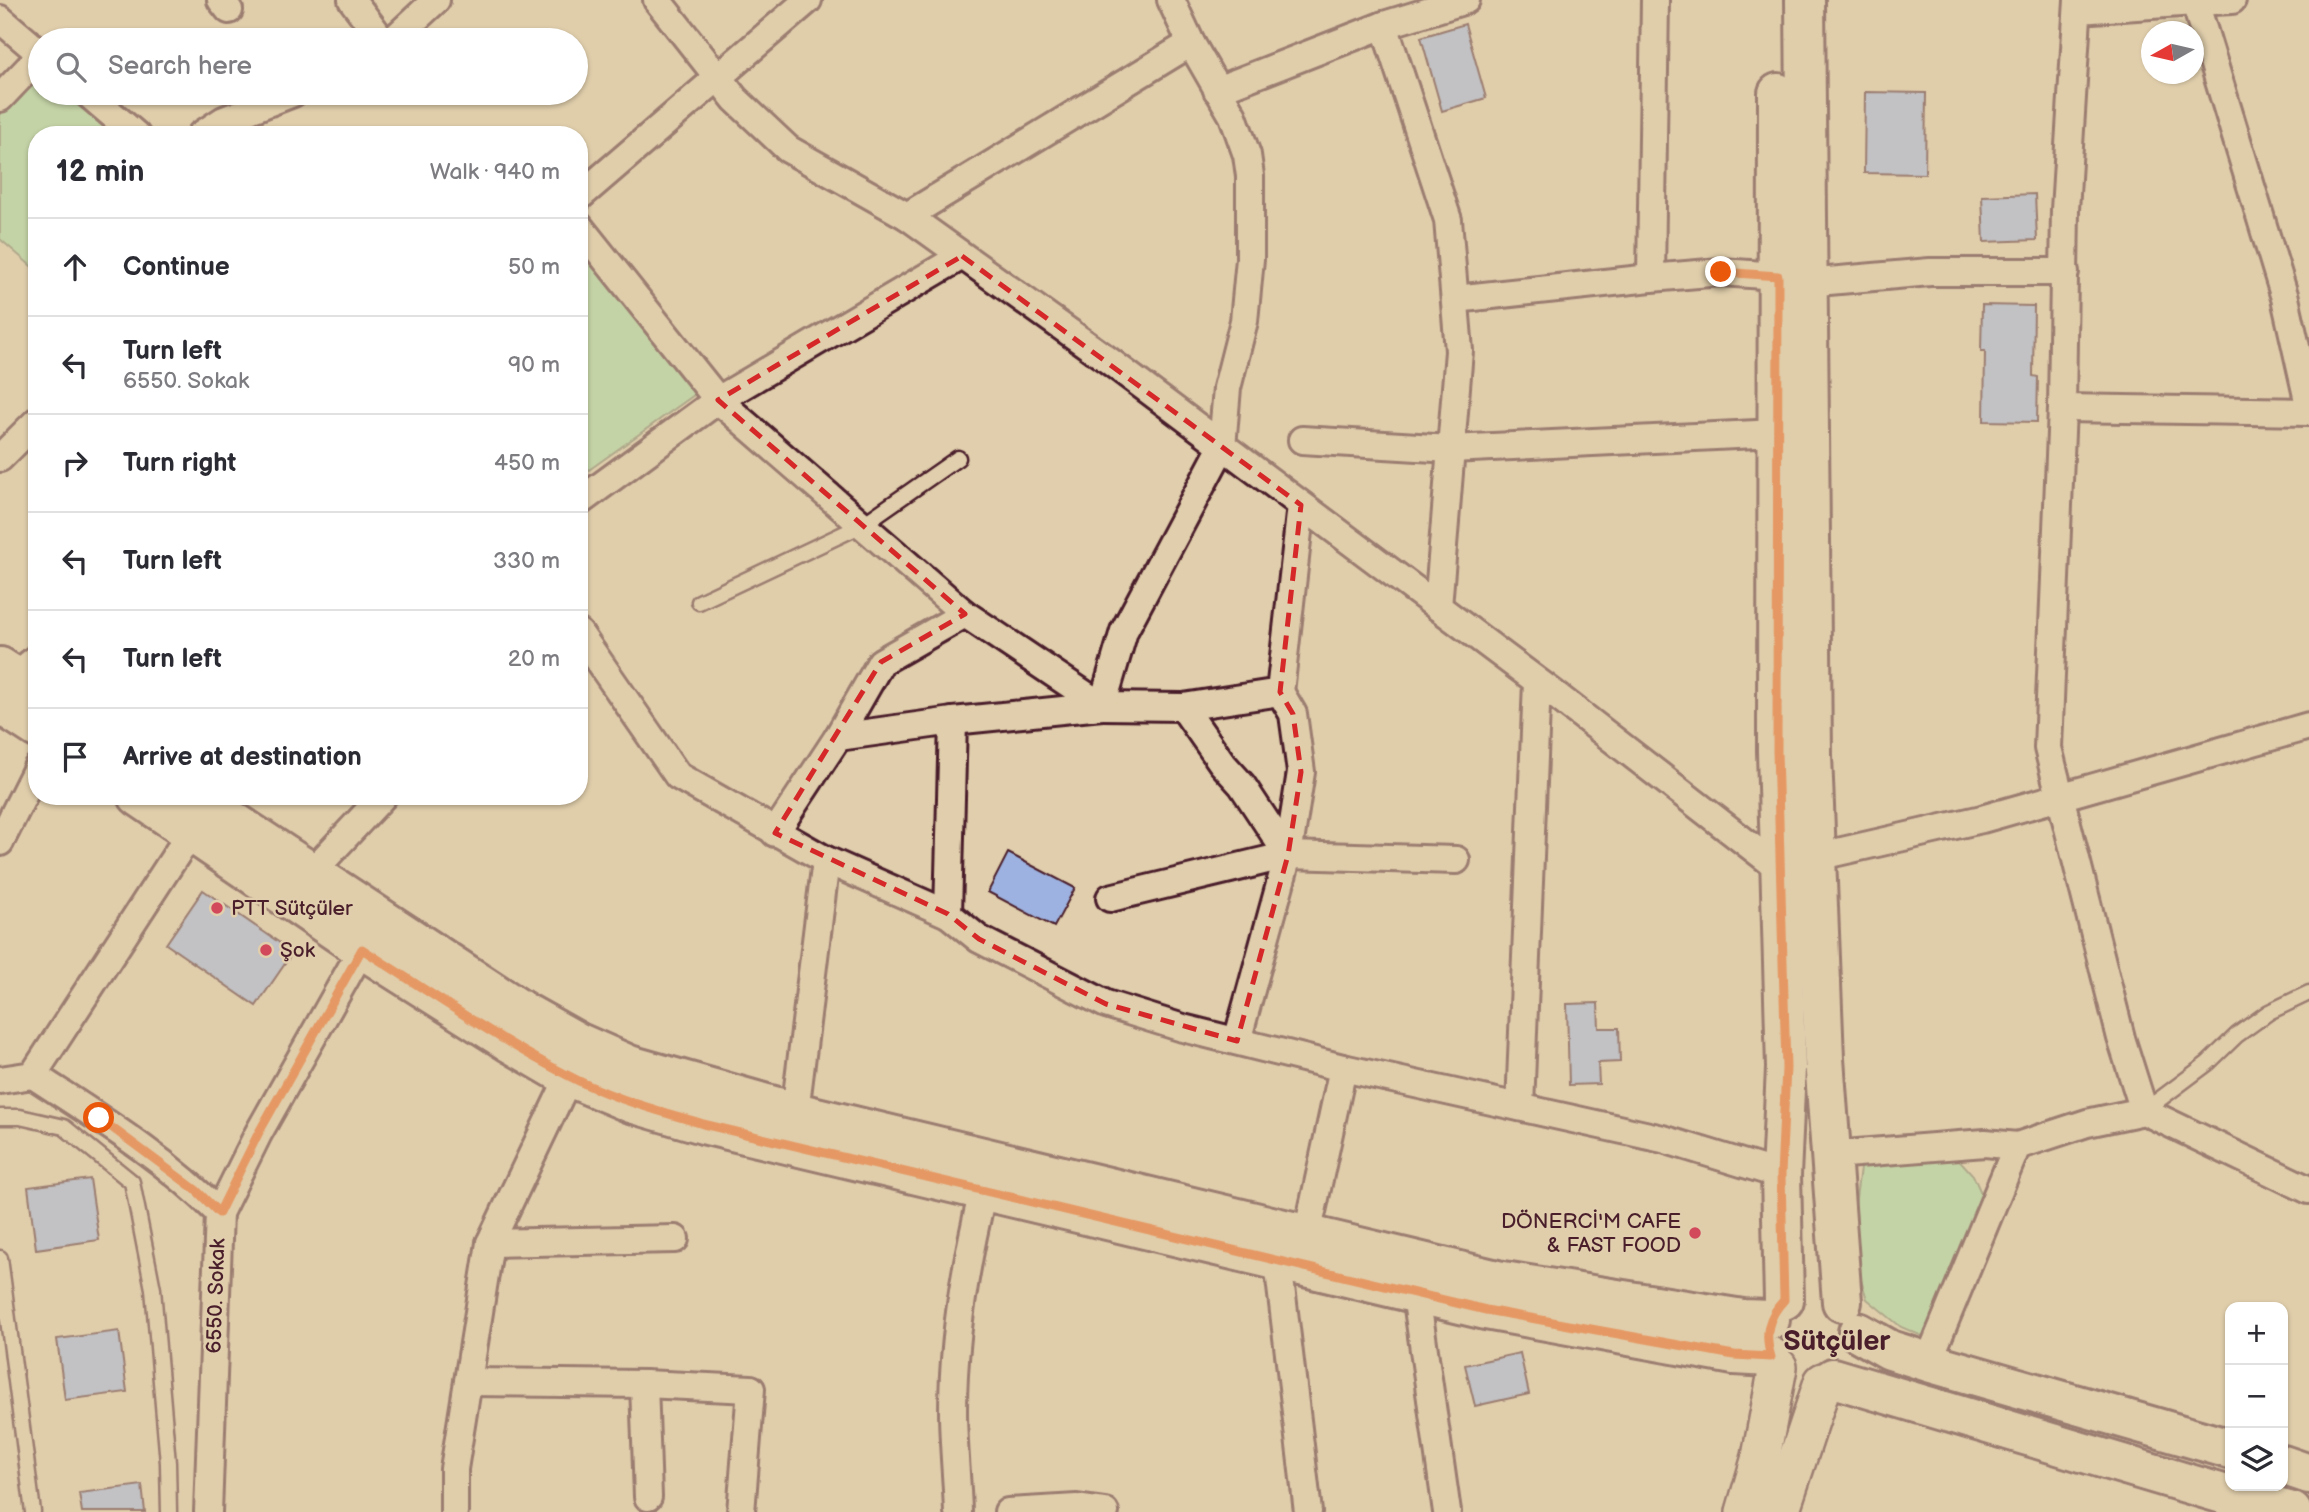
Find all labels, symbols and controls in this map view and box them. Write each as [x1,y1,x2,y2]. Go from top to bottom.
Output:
north arrow [2141,21,2204,84]
search box [28,28,588,105]
icon: search [52,48,90,86]
text: Search here [108,51,252,82]
text: 12 min [56,154,144,190]
text: Walk · 940 m [430,158,560,186]
icon: ahead [56,248,94,286]
text: Continue [123,252,230,283]
text: 50 m [508,253,560,281]
route end [1705,256,1736,287]
text: Turn left [123,336,222,367]
icon: left [56,346,94,384]
text: 90 m [508,351,560,379]
text: 6550. Sokak [123,367,249,395]
icon: right [56,444,94,482]
text: Turn right [123,448,236,479]
text: 450 m [494,449,560,477]
icon: left [56,542,94,580]
text: Turn left [123,546,222,577]
text: 330 m [493,547,560,575]
icon: left [56,640,94,678]
text: Turn left [123,644,222,675]
text: 20 m [508,645,560,673]
icon: arrive [56,738,94,776]
text: Arrive at destination [123,742,362,773]
place label: PTT Sütçüler [231,896,353,921]
marker: PTT Sütçüler [209,900,225,916]
place label: Şok [280,938,316,963]
marker: Şok [258,942,274,958]
route start [83,1102,114,1133]
place label: DÖNERCİ'M CAFE & FAST FOOD [1501,1209,1681,1258]
marker: DÖNERCİ'M CAFE & FAST FOOD [1687,1225,1703,1241]
street label: 6550. Sokak [201,1237,231,1354]
map controls [2225,1302,2288,1491]
button: + [2225,1302,2288,1365]
district label: Sütçüler [1784,1325,1891,1358]
button: − [2225,1365,2288,1428]
button: layers [2225,1428,2288,1491]

